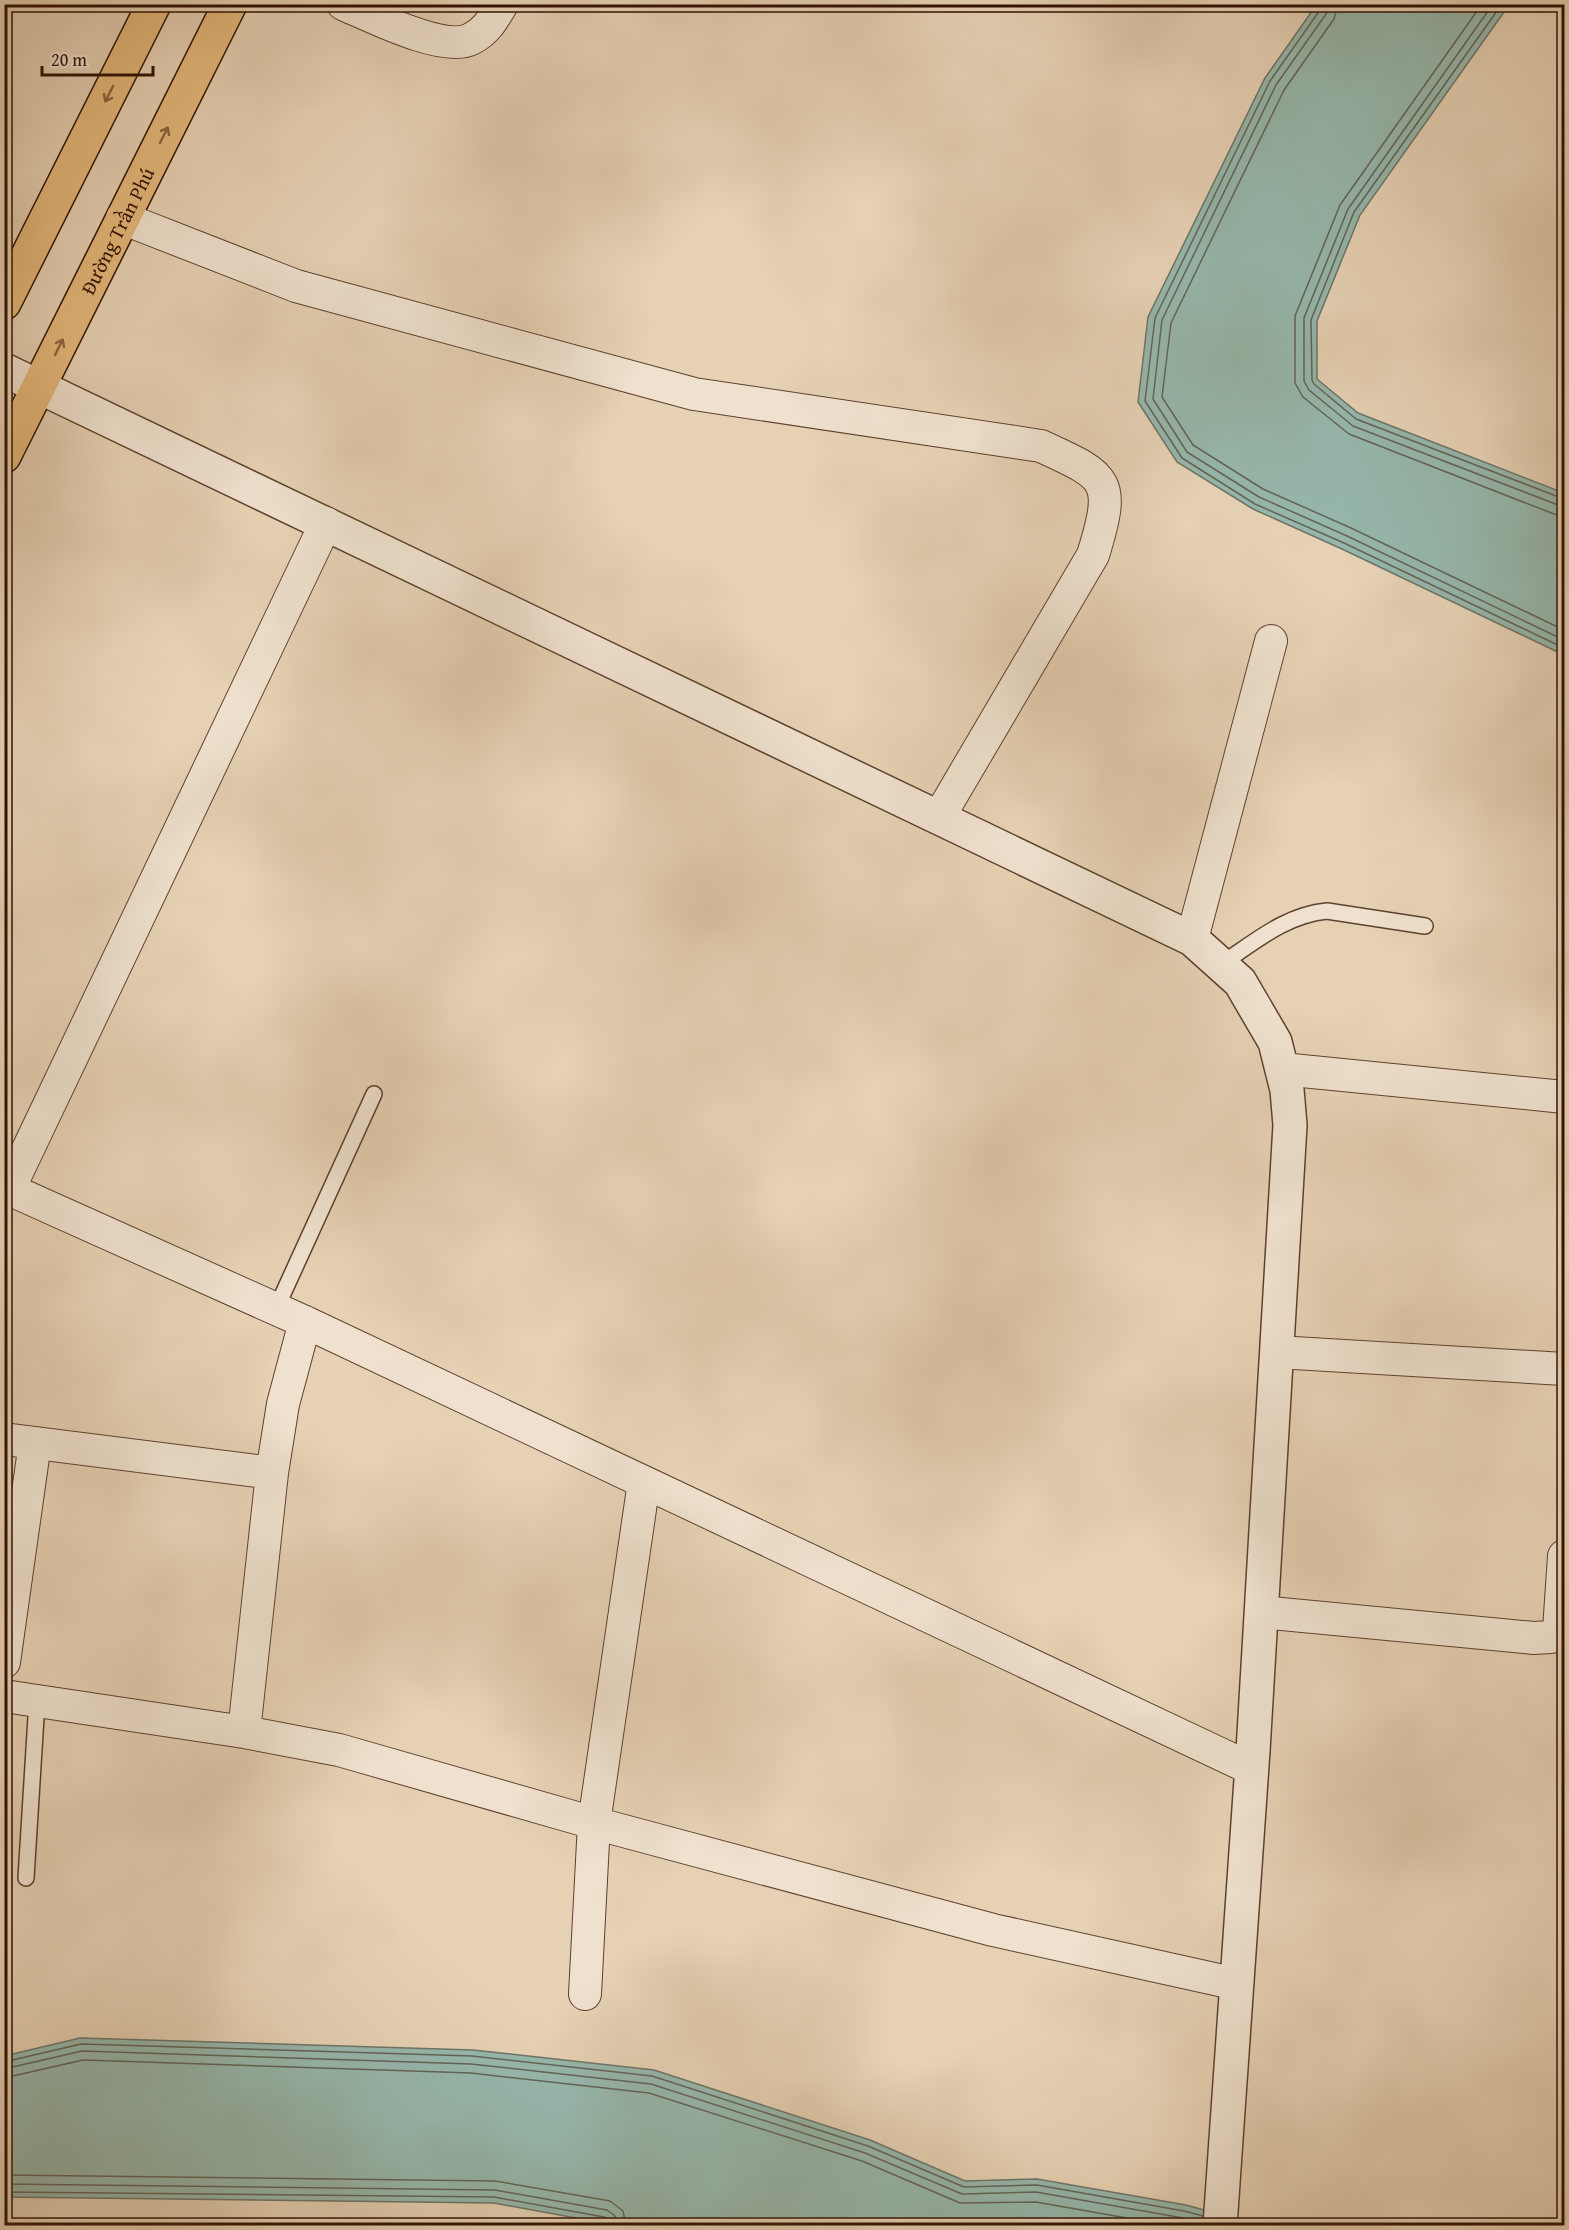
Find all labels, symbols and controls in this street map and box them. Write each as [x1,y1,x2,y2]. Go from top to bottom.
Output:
scale bar [42,39,153,77]
text: 20 m [51,46,87,73]
one-way arrow [103,85,114,103]
one-way arrow [158,127,170,144]
street label: Đường Trần Phú [73,162,161,299]
one-way arrow [53,339,65,357]

